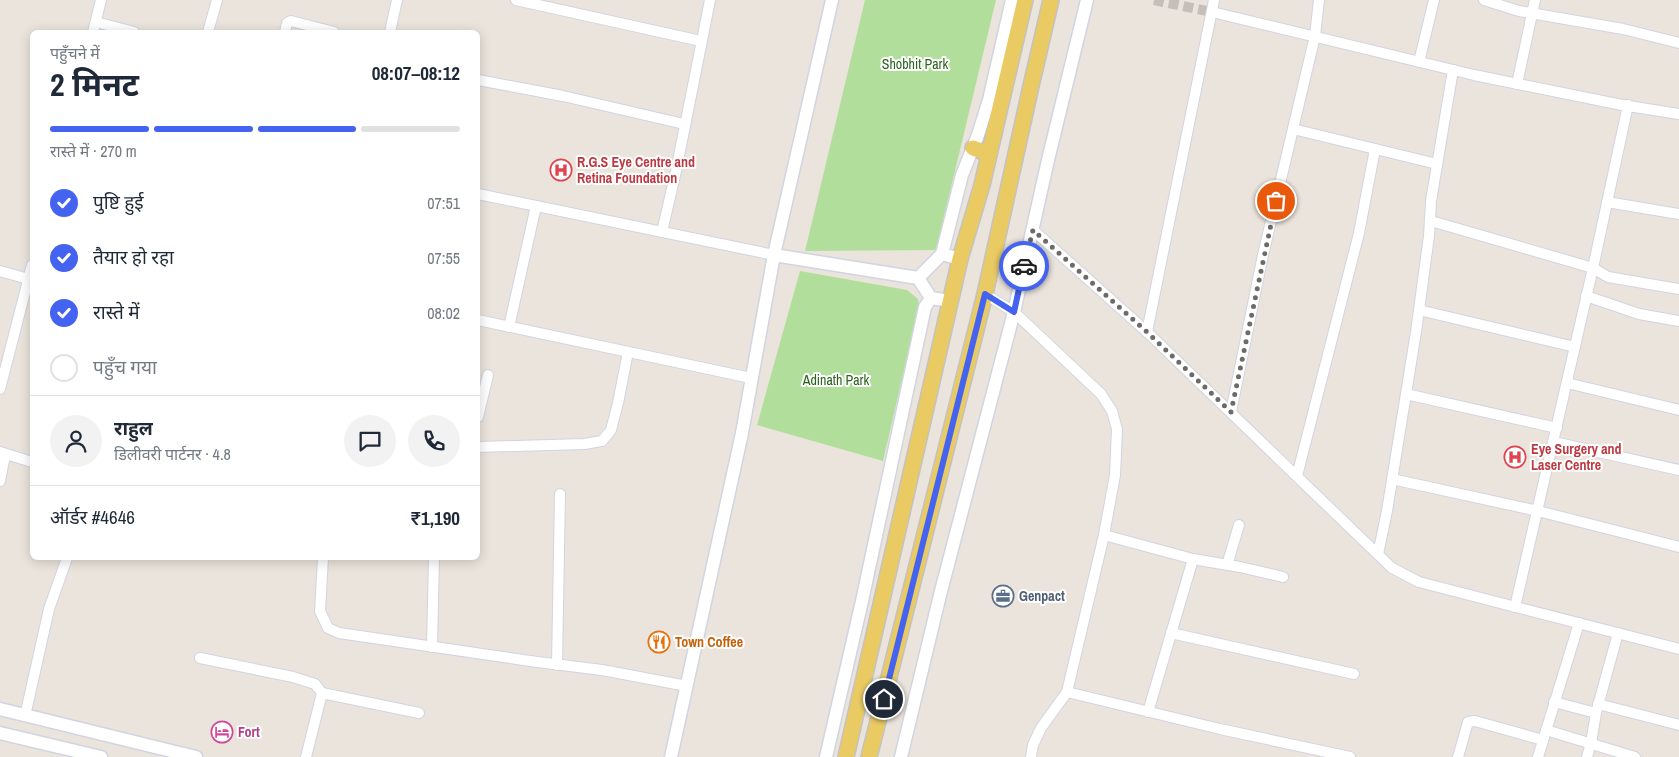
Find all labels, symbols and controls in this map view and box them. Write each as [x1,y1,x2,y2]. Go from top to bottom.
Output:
text: पहुँचने में [50,42,100,64]
park label: Shobhit Park [882,55,948,73]
text: 08:07–08:12 [372,60,460,86]
text: 2 मिनट [50,63,139,106]
text: रास्ते में · 270 m [50,140,137,162]
place label: R.G.S Eye Centre and Retina Foundation [577,153,695,187]
hospital icon: R.G.S Eye Centre and Retina Foundation [549,158,573,182]
pin [1255,180,1297,222]
icon: bag [1262,187,1290,215]
icon: check [50,189,78,217]
text: पुष्टि हुई [93,189,144,215]
text: 07:51 [427,192,460,214]
courier [999,241,1049,291]
icon: check [50,244,78,272]
text: तैयार हो रहा [93,244,174,270]
text: 07:55 [427,247,460,269]
icon: car [1010,252,1038,280]
icon: check [50,299,78,327]
text: रास्ते में [93,299,140,325]
text: 08:02 [427,302,460,324]
text: पहुँच गया [93,354,157,380]
park label: Adinath Park [802,371,869,389]
button: person [50,415,102,467]
text: राहुल [114,415,153,441]
button: chat [344,415,396,467]
button: phone [408,415,460,467]
place label: Eye Surgery and Laser Centre [1531,440,1622,474]
text: डिलीवरी पार्टनर · 4.8 [114,443,231,465]
hospital icon: Eye Surgery and Laser Centre [1503,445,1527,469]
text: ऑर्डर #4646 [50,504,135,530]
text: ₹1,190 [410,505,460,531]
office icon: Genpact [991,584,1015,608]
place label: Genpact [1019,587,1065,605]
restaurant icon: Town Coffee [647,630,671,654]
place label: Town Coffee [675,633,743,651]
pin [863,678,905,720]
icon: home [870,685,898,713]
hotel icon: Fort [210,720,234,744]
place label: Fort [238,723,260,741]

